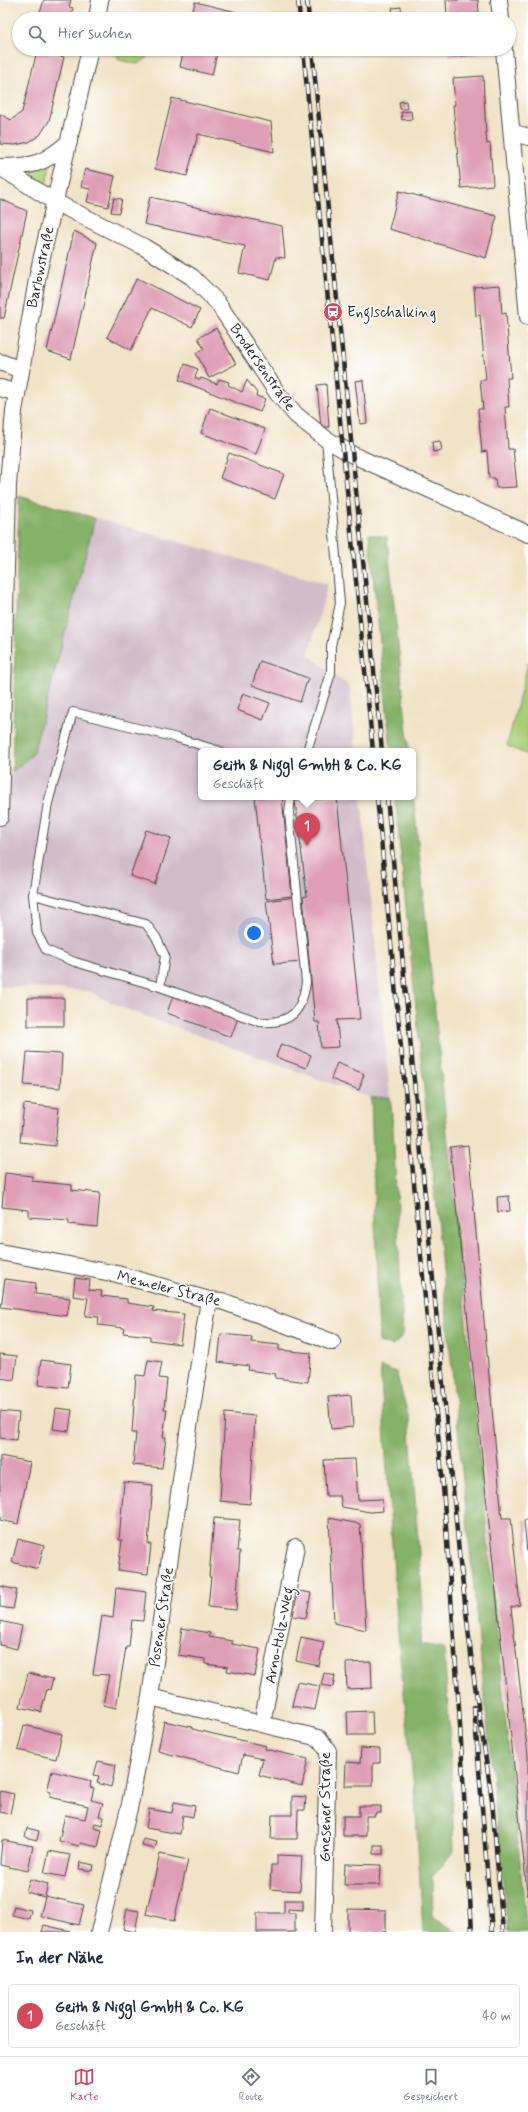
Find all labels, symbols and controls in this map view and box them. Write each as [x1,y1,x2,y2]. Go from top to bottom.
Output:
search box [12,12,516,56]
icon: search [26,23,48,45]
text: Hier suchen [58,24,132,44]
street label: Barlowstraße [23,225,59,310]
station icon: Englschalking [322,301,344,323]
place label: Englschalking [347,303,436,324]
street label: Brodersenstraße [225,320,300,415]
popup [198,748,416,800]
text: Geith & Niggl GmbH & Co. KG [213,756,401,776]
text: Geschäft [213,776,263,793]
pin: 1 [294,813,320,846]
your location [244,923,264,943]
street label: Memeler Straße [115,1266,223,1312]
street label: Posener Straße [145,1566,179,1668]
street label: Arno-Holz-Weg [261,1585,300,1685]
street label: Gnesener Straße [316,1752,336,1862]
text: In der Nähe [16,1947,104,1969]
text: Geith & Niggl GmbH & Co. KG [55,1998,244,2018]
text: 1 [27,2008,33,2025]
text: 40 m [482,2008,511,2025]
text: Geschäft [55,2018,106,2035]
tab: Karte [70,2066,98,2104]
tab: Route [239,2066,263,2104]
tab: Gespeichert [403,2066,458,2104]

